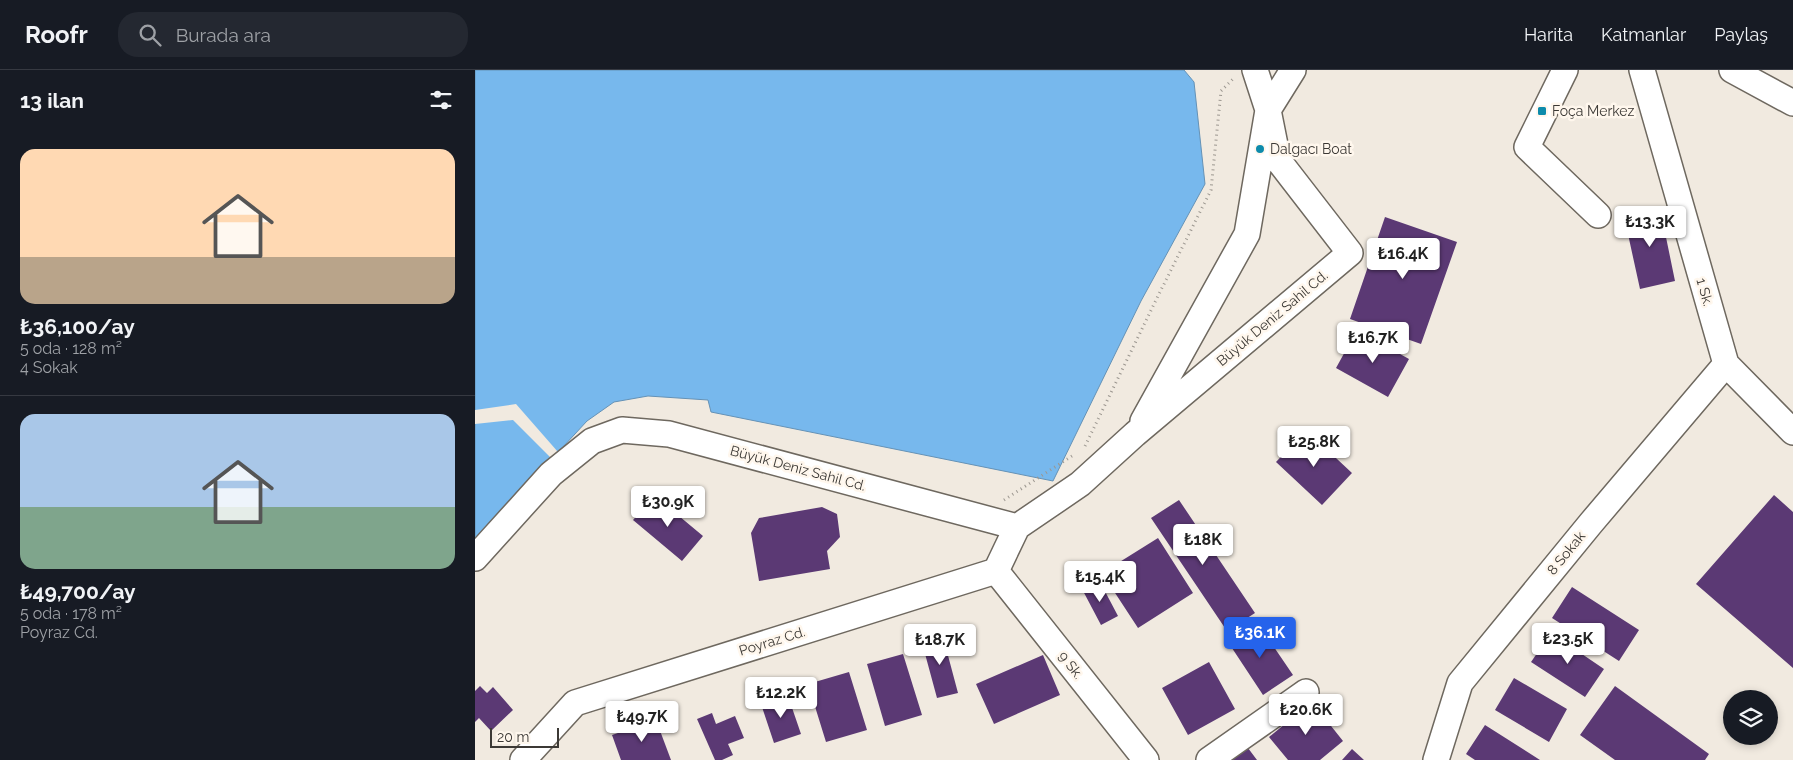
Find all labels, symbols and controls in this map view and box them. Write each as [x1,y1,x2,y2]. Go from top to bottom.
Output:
search box [118,12,468,57]
text: Roofr [25,20,88,49]
icon: search [136,21,164,49]
text: Burada ara [176,24,271,46]
text: Harita [1524,24,1573,45]
text: Katmanlar [1601,24,1686,45]
text: Paylaş [1714,24,1768,45]
icon: filters [427,86,455,114]
text: 13 ilan [20,88,84,113]
place label: Foça Merkez [1552,103,1634,119]
marker: Foça Merkez [1536,105,1548,117]
place label: Dalgacı Boat [1270,141,1352,157]
marker: Dalgacı Boat [1254,143,1266,155]
icon: home [193,181,283,271]
pin: ₺13.3K [1609,206,1691,248]
text: ₺13.3K [1625,212,1675,231]
pin: ₺16.4K [1362,238,1444,280]
text: ₺16.4K [1378,244,1428,263]
street label: Büyük Deniz Sahil Cd. [1213,267,1331,369]
street label: 1 Sk. [1693,276,1717,308]
text: ₺36,100/ay [20,314,135,339]
pin: ₺16.7K [1332,322,1414,364]
text: ₺16.7K [1348,328,1398,347]
text: 5 oda · 128 m² [20,339,122,358]
text: 4 Sokak [20,358,78,377]
pin: ₺25.8K [1273,426,1355,468]
text: ₺25.8K [1288,432,1340,451]
street label: Büyük Deniz Sahil Cd. [728,442,868,494]
icon: home [193,447,283,537]
pin: ₺30.9K [627,486,709,528]
text: ₺30.9K [642,492,694,511]
pin: ₺18K [1173,524,1233,566]
street label: 8 Sokak [1544,528,1589,578]
text: ₺18K [1184,530,1222,549]
pin: ₺15.4K [1059,560,1141,603]
text: ₺15.4K [1075,567,1125,586]
text: ₺49,700/ay [20,579,136,604]
text: 5 oda · 178 m² [20,604,122,623]
pin: ₺36.1K [1219,616,1301,659]
pin: ₺23.5K [1527,622,1609,665]
text: Poyraz Cd. [20,623,98,642]
street label: Poyraz Cd. [737,623,807,659]
text: ₺36.1K [1235,623,1285,642]
pin: ₺18.7K [899,624,981,666]
text: ₺23.5K [1543,629,1593,648]
text: ₺18.7K [915,630,965,649]
street label: 9 Sk. [1055,648,1087,682]
pin: ₺12.2K [740,676,822,719]
text: ₺12.2K [756,683,806,702]
map controls [1723,690,1778,745]
button: layers [1723,690,1778,745]
pin: ₺20.6K [1265,694,1347,736]
pin: ₺49.7K [601,700,683,743]
text: ₺20.6K [1280,700,1332,719]
text: ₺49.7K [616,707,668,726]
scale bar [490,725,559,748]
text: 20 m [497,729,529,745]

